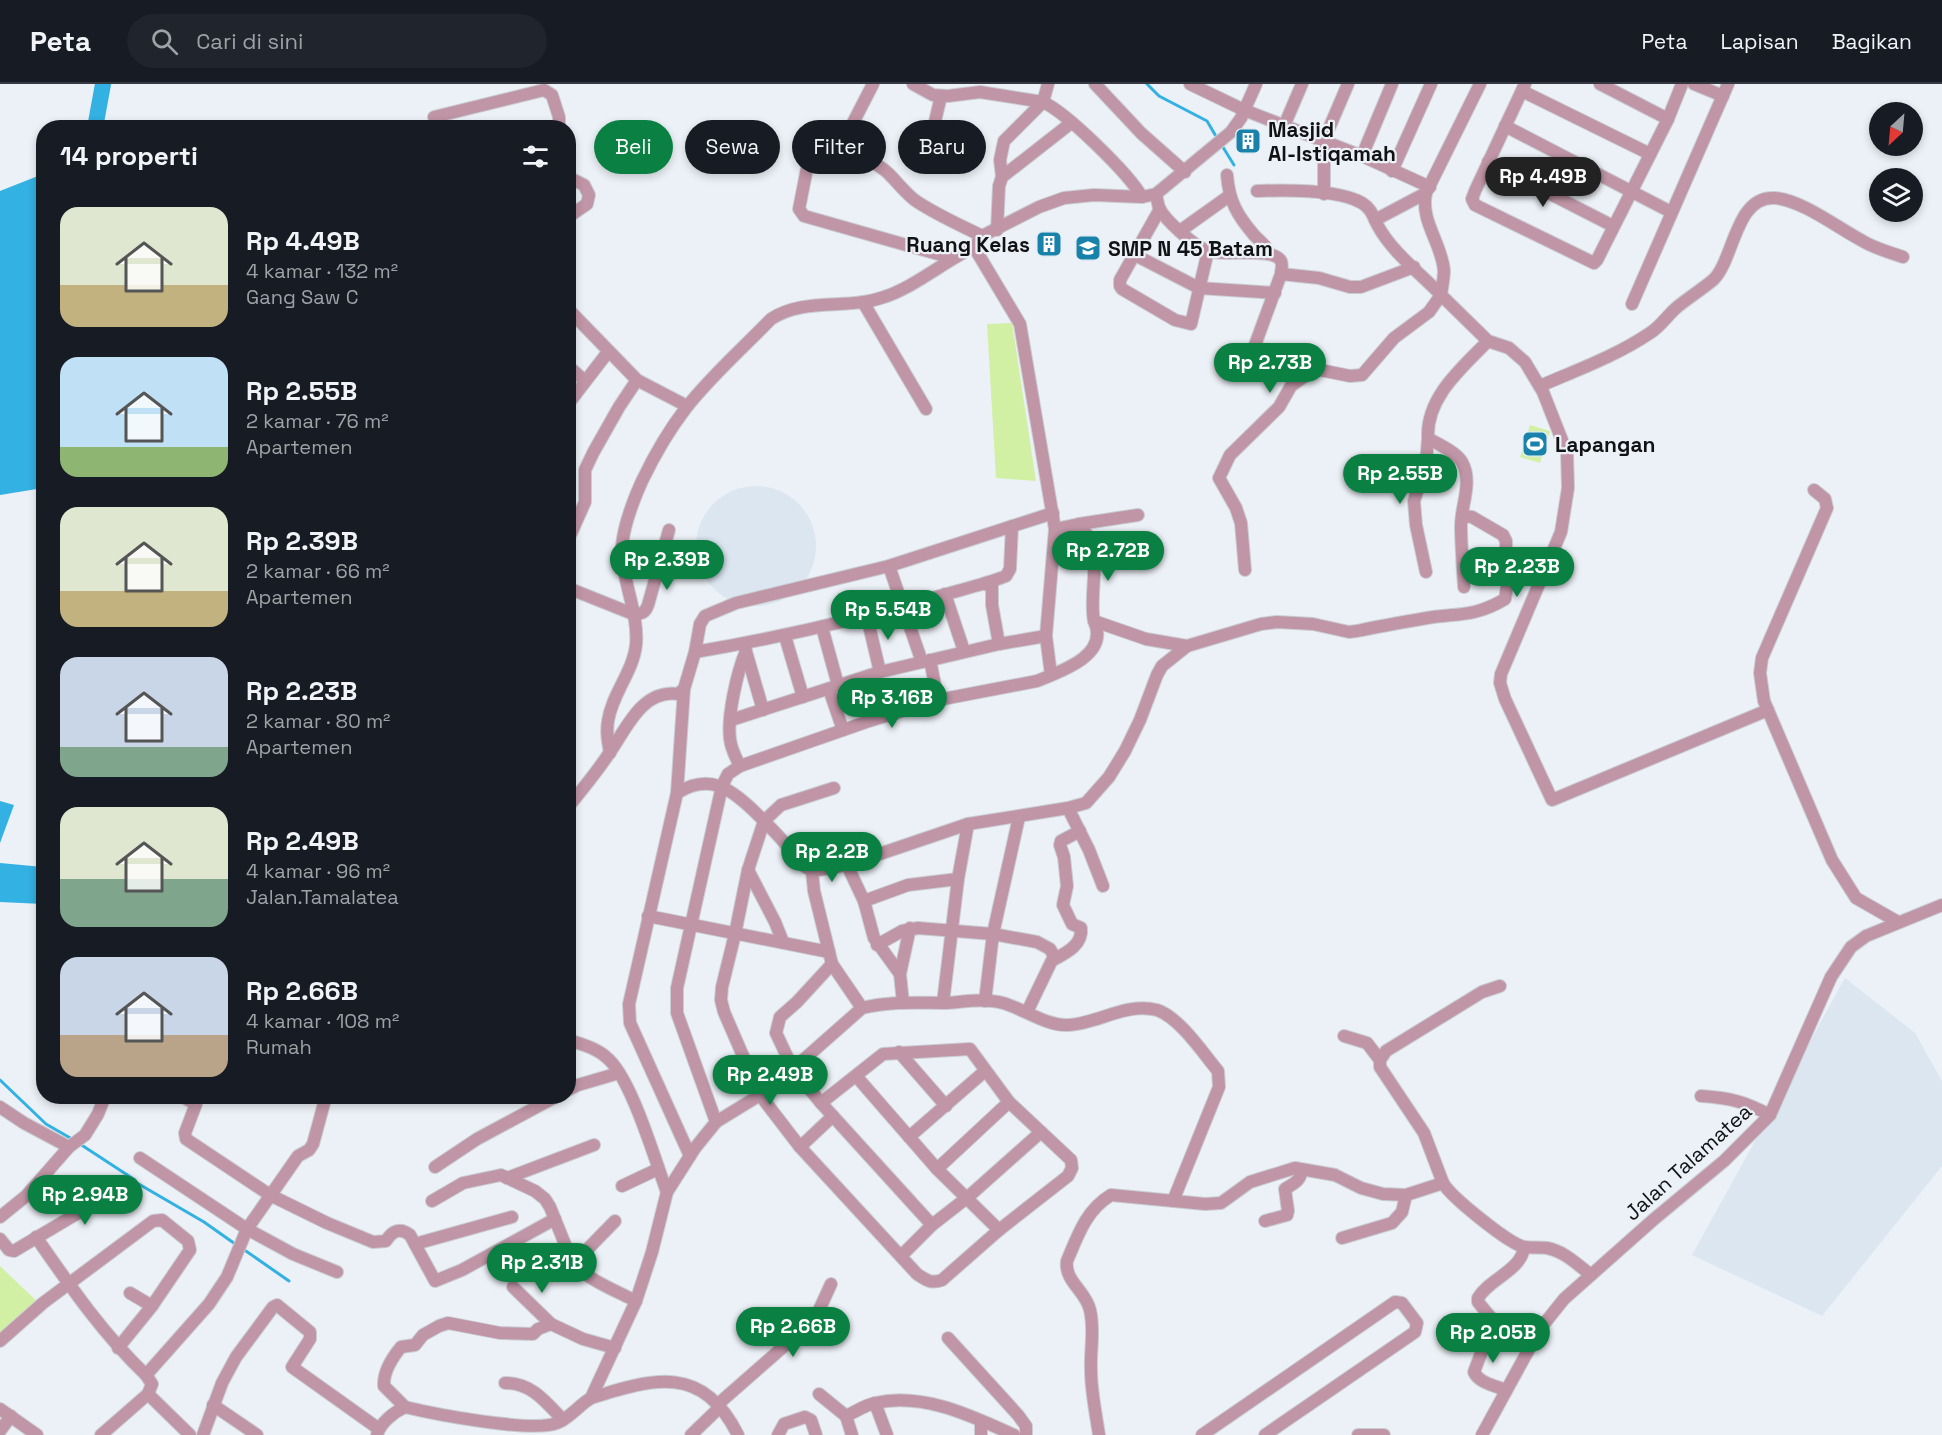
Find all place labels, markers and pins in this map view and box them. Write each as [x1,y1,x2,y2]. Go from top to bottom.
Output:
place label: Masjid Al-Istiqamah [1268,116,1396,167]
building icon: Masjid Al-Istiqamah [1233,126,1263,156]
pin: Rp 4.49B [1481,157,1605,208]
building icon: Ruang Kelas [1034,229,1064,259]
place label: Ruang Kelas [906,231,1030,258]
school or university icon: SMP N 45 Batam [1073,233,1103,263]
place label: SMP N 45 Batam [1108,235,1273,262]
pin: Rp 2.73B [1208,343,1332,394]
sports icon: Lapangan [1520,429,1550,459]
place label: Lapangan [1555,431,1655,458]
pin: Rp 2.55B [1338,454,1462,505]
pin: Rp 2.72B [1046,531,1170,582]
pin: Rp 2.39B [605,540,729,591]
pin: Rp 2.23B [1455,547,1579,598]
pin: Rp 5.54B [826,590,950,641]
pin: Rp 3.16B [830,678,954,729]
pin: Rp 2.2B [777,832,887,883]
pin: Rp 2.49B [708,1055,832,1106]
pin: Rp 2.94B [23,1175,147,1226]
pin: Rp 2.31B [480,1243,604,1294]
pin: Rp 2.66B [731,1307,855,1358]
pin: Rp 2.05B [1431,1313,1555,1364]

